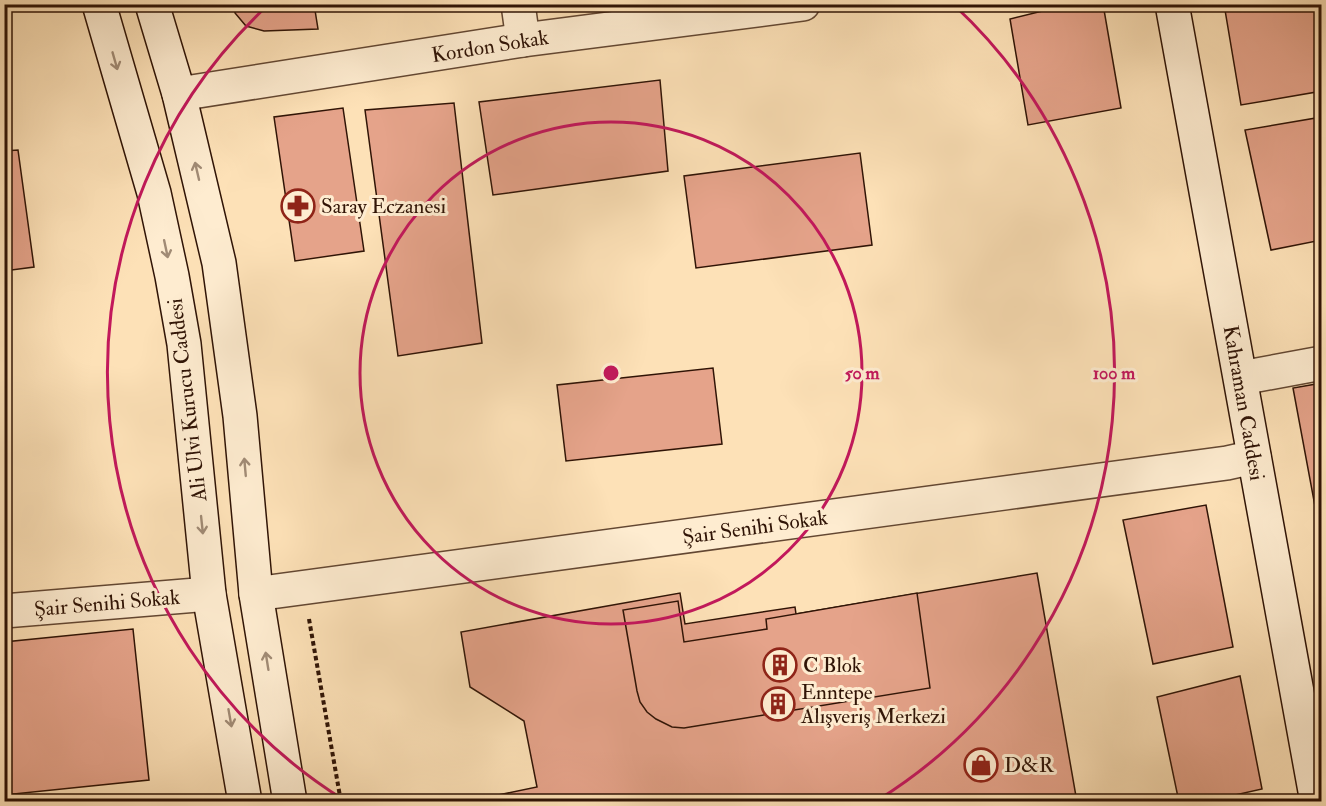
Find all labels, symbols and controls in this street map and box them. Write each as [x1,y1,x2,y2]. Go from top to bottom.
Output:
street label: Kordon Sokak [430,24,551,69]
one-way arrow [110,51,121,70]
one-way arrow [191,162,202,182]
pharmacy icon: Saray Eczanesi [280,188,316,224]
place label: Saray Eczanesi [321,193,446,220]
one-way arrow [161,239,173,258]
street label: Ali Ulvi Kurucu Caddesi [162,296,213,504]
street label: Kahraman Caddesi [1217,323,1271,483]
text: 50 m [845,362,880,385]
text: 100 m [1093,362,1136,385]
centre of rings [601,363,621,383]
one-way arrow [239,458,250,478]
street label: Şair Senihi Sokak [681,504,829,551]
one-way arrow [197,515,208,535]
street label: Şair Senihi Sokak [33,584,181,623]
building icon: C Blok [762,647,798,683]
one-way arrow [261,651,272,671]
place label: C Blok [803,652,862,679]
place label: Enntepe Alışveriş Merkezi [800,679,946,730]
building icon: Enntepe Alışveriş Merkezi [760,686,796,722]
one-way arrow [225,708,236,727]
shop icon: D&R [963,747,999,783]
place label: D&R [1004,752,1055,779]

